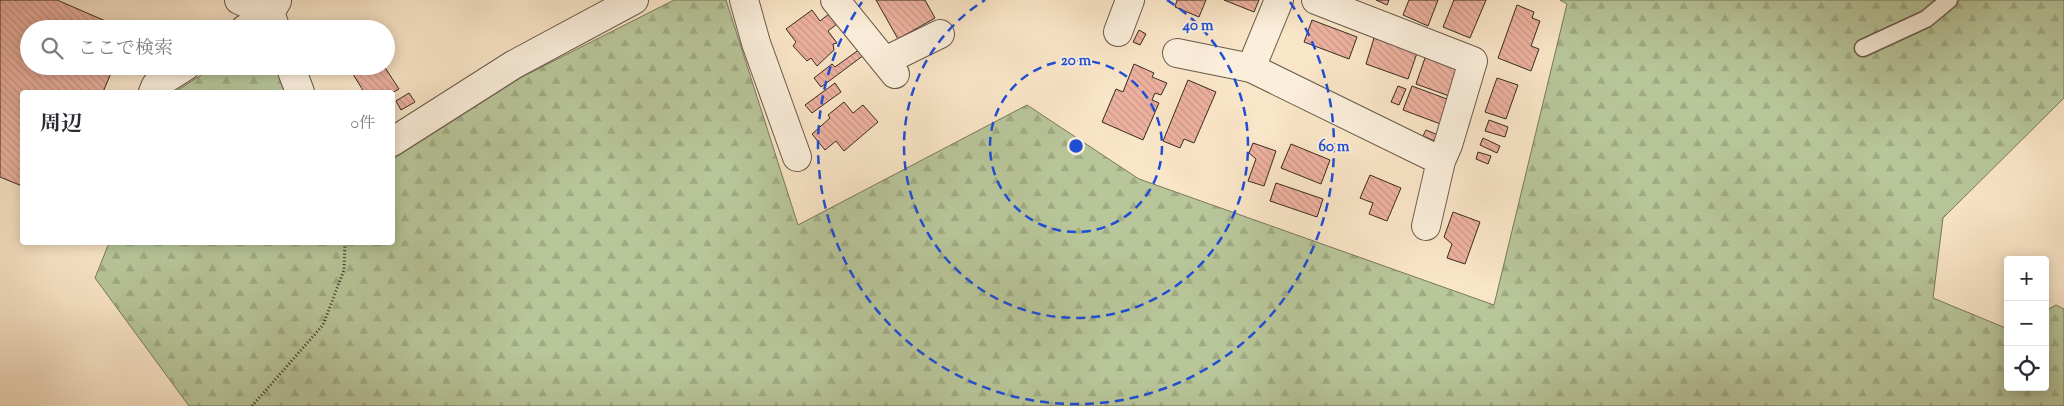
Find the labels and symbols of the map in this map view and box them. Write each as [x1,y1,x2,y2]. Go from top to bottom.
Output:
text: 40 m [1182,16,1214,37]
text: 20 m [1061,51,1092,72]
centre of rings [1067,137,1085,155]
text: 60 m [1319,137,1350,158]

